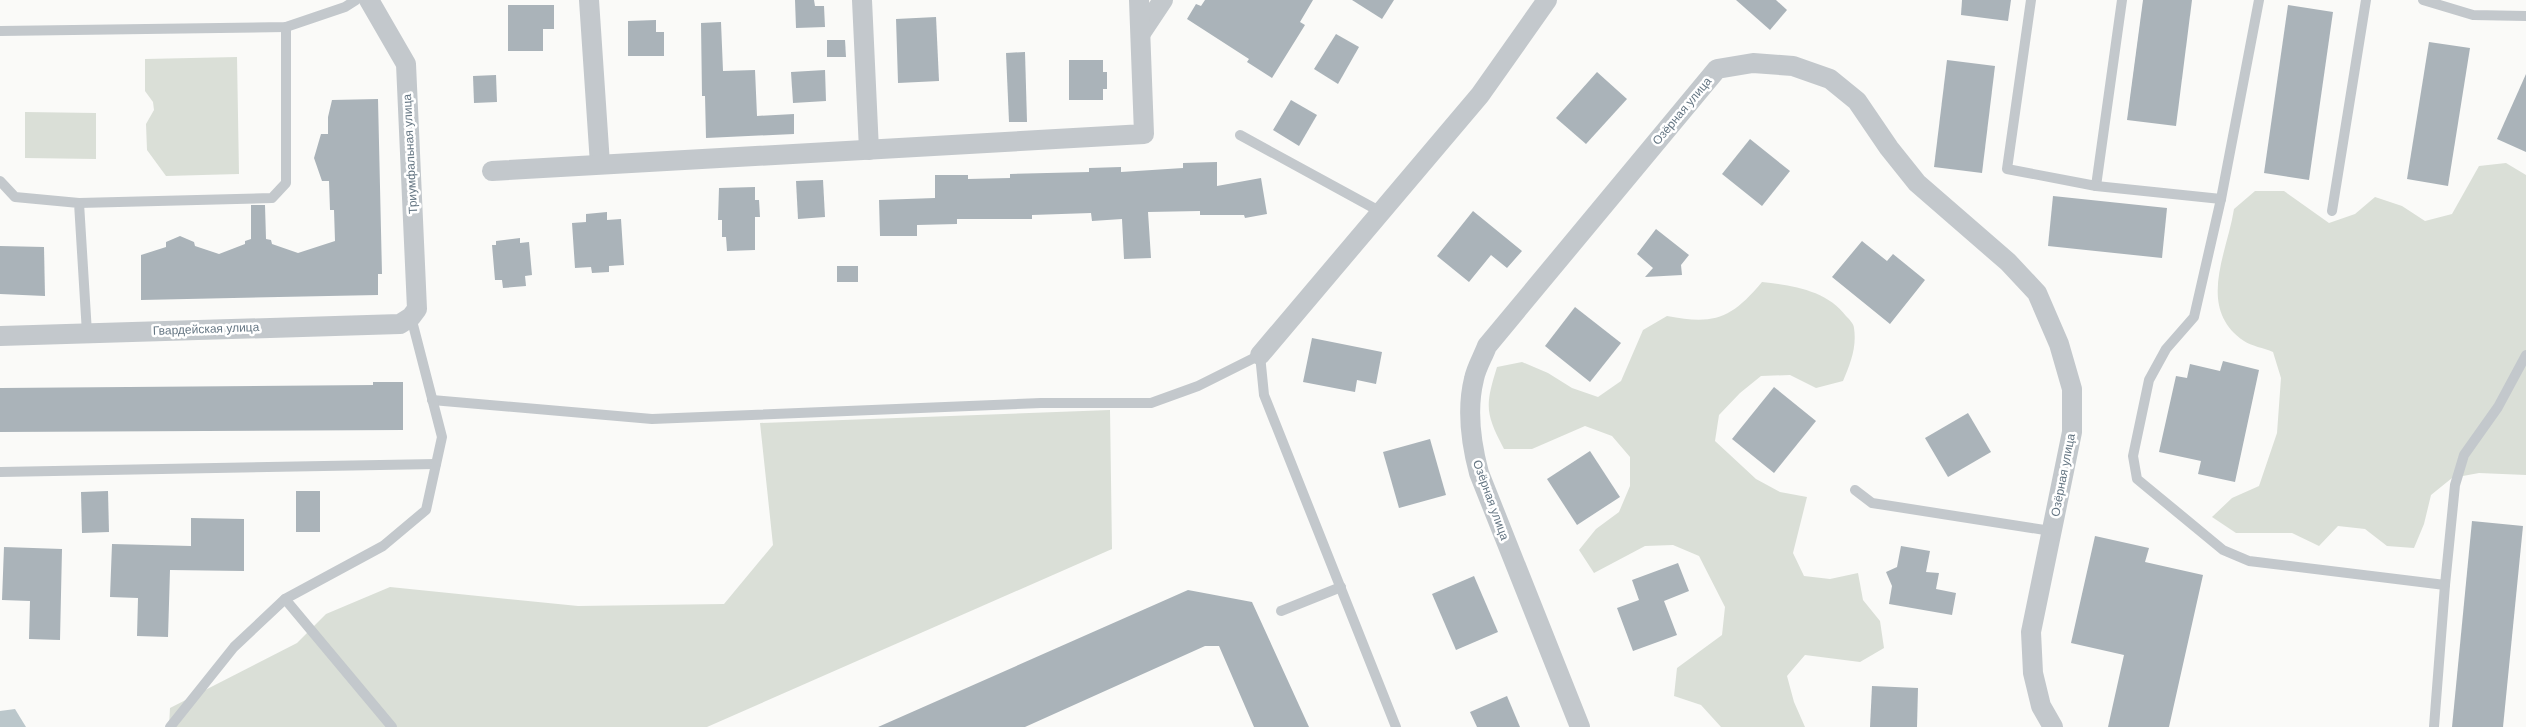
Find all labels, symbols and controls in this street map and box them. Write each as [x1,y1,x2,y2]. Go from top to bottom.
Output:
street label: Озёрная улица [1650,74,1715,148]
street label: Триумфальная улица [400,93,420,214]
street label: Гвардейская улица [153,320,260,338]
street label: Озёрная улица [2048,432,2078,518]
street label: Озёрная улица [1470,458,1512,542]

